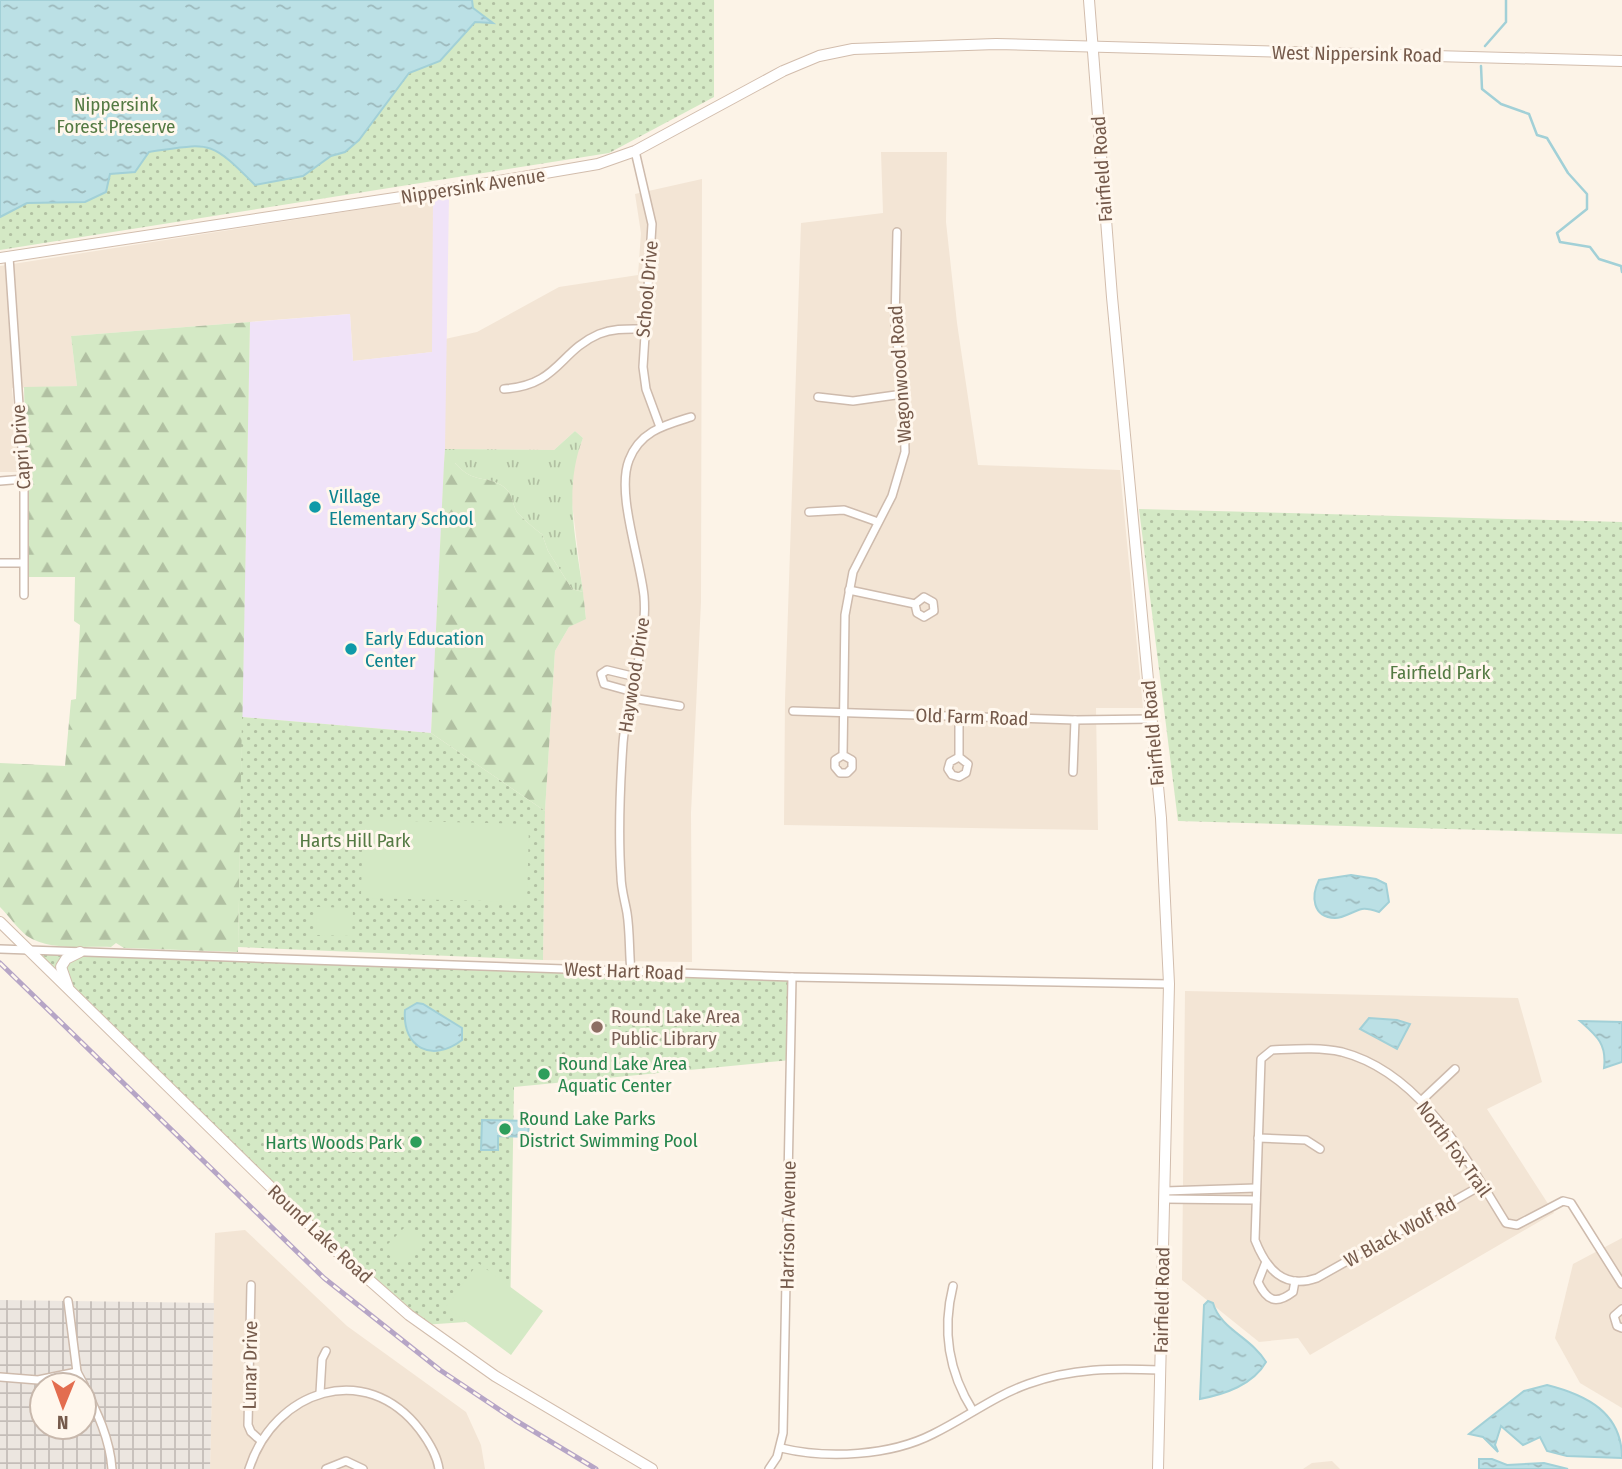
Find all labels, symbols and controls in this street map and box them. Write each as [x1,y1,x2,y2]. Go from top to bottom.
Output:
street label: West Nippersink Road [1272,41,1442,67]
park label: Nippersink Forest Preserve [57,93,175,138]
street label: Fairfield Road [1087,115,1117,223]
street label: Nippersink Avenue [399,163,547,209]
street label: School Drive [631,240,663,338]
street label: Wagonwood Road [884,304,916,444]
street label: Capri Drive [7,404,35,490]
place label: Village Elementary School [329,485,474,530]
marker: Village Elementary School [307,499,323,515]
street label: Haywood Drive [614,616,654,734]
place label: Early Education Center [365,627,484,672]
marker: Early Education Center [343,641,359,657]
park label: Fairfield Park [1390,661,1490,684]
street label: Fairfield Road [1137,679,1169,787]
street label: Old Farm Road [915,704,1029,730]
park label: Harts Hill Park [300,829,411,852]
street label: West Hart Road [564,957,684,985]
place label: Round Lake Area Public Library [611,1005,740,1050]
marker: Round Lake Area Public Library [589,1019,605,1035]
place label: Round Lake Area Aquatic Center [558,1052,687,1097]
marker: Round Lake Area Aquatic Center [536,1066,552,1082]
street label: North Fox Trail [1412,1097,1496,1201]
place label: Round Lake Parks District Swimming Pool [519,1107,698,1152]
marker: Round Lake Parks District Swimming Pool [497,1121,513,1137]
place label: Harts Woods Park [265,1131,402,1154]
marker: Harts Woods Park [408,1134,424,1150]
street label: Harrison Avenue [775,1161,801,1289]
street label: Round Lake Road [263,1180,377,1288]
street label: W Black Wolf Rd [1340,1192,1460,1272]
street label: Fairfield Road [1150,1247,1174,1353]
street label: Lunar Drive [238,1320,262,1410]
north arrow [28,1371,98,1441]
text: N [57,1411,69,1434]

